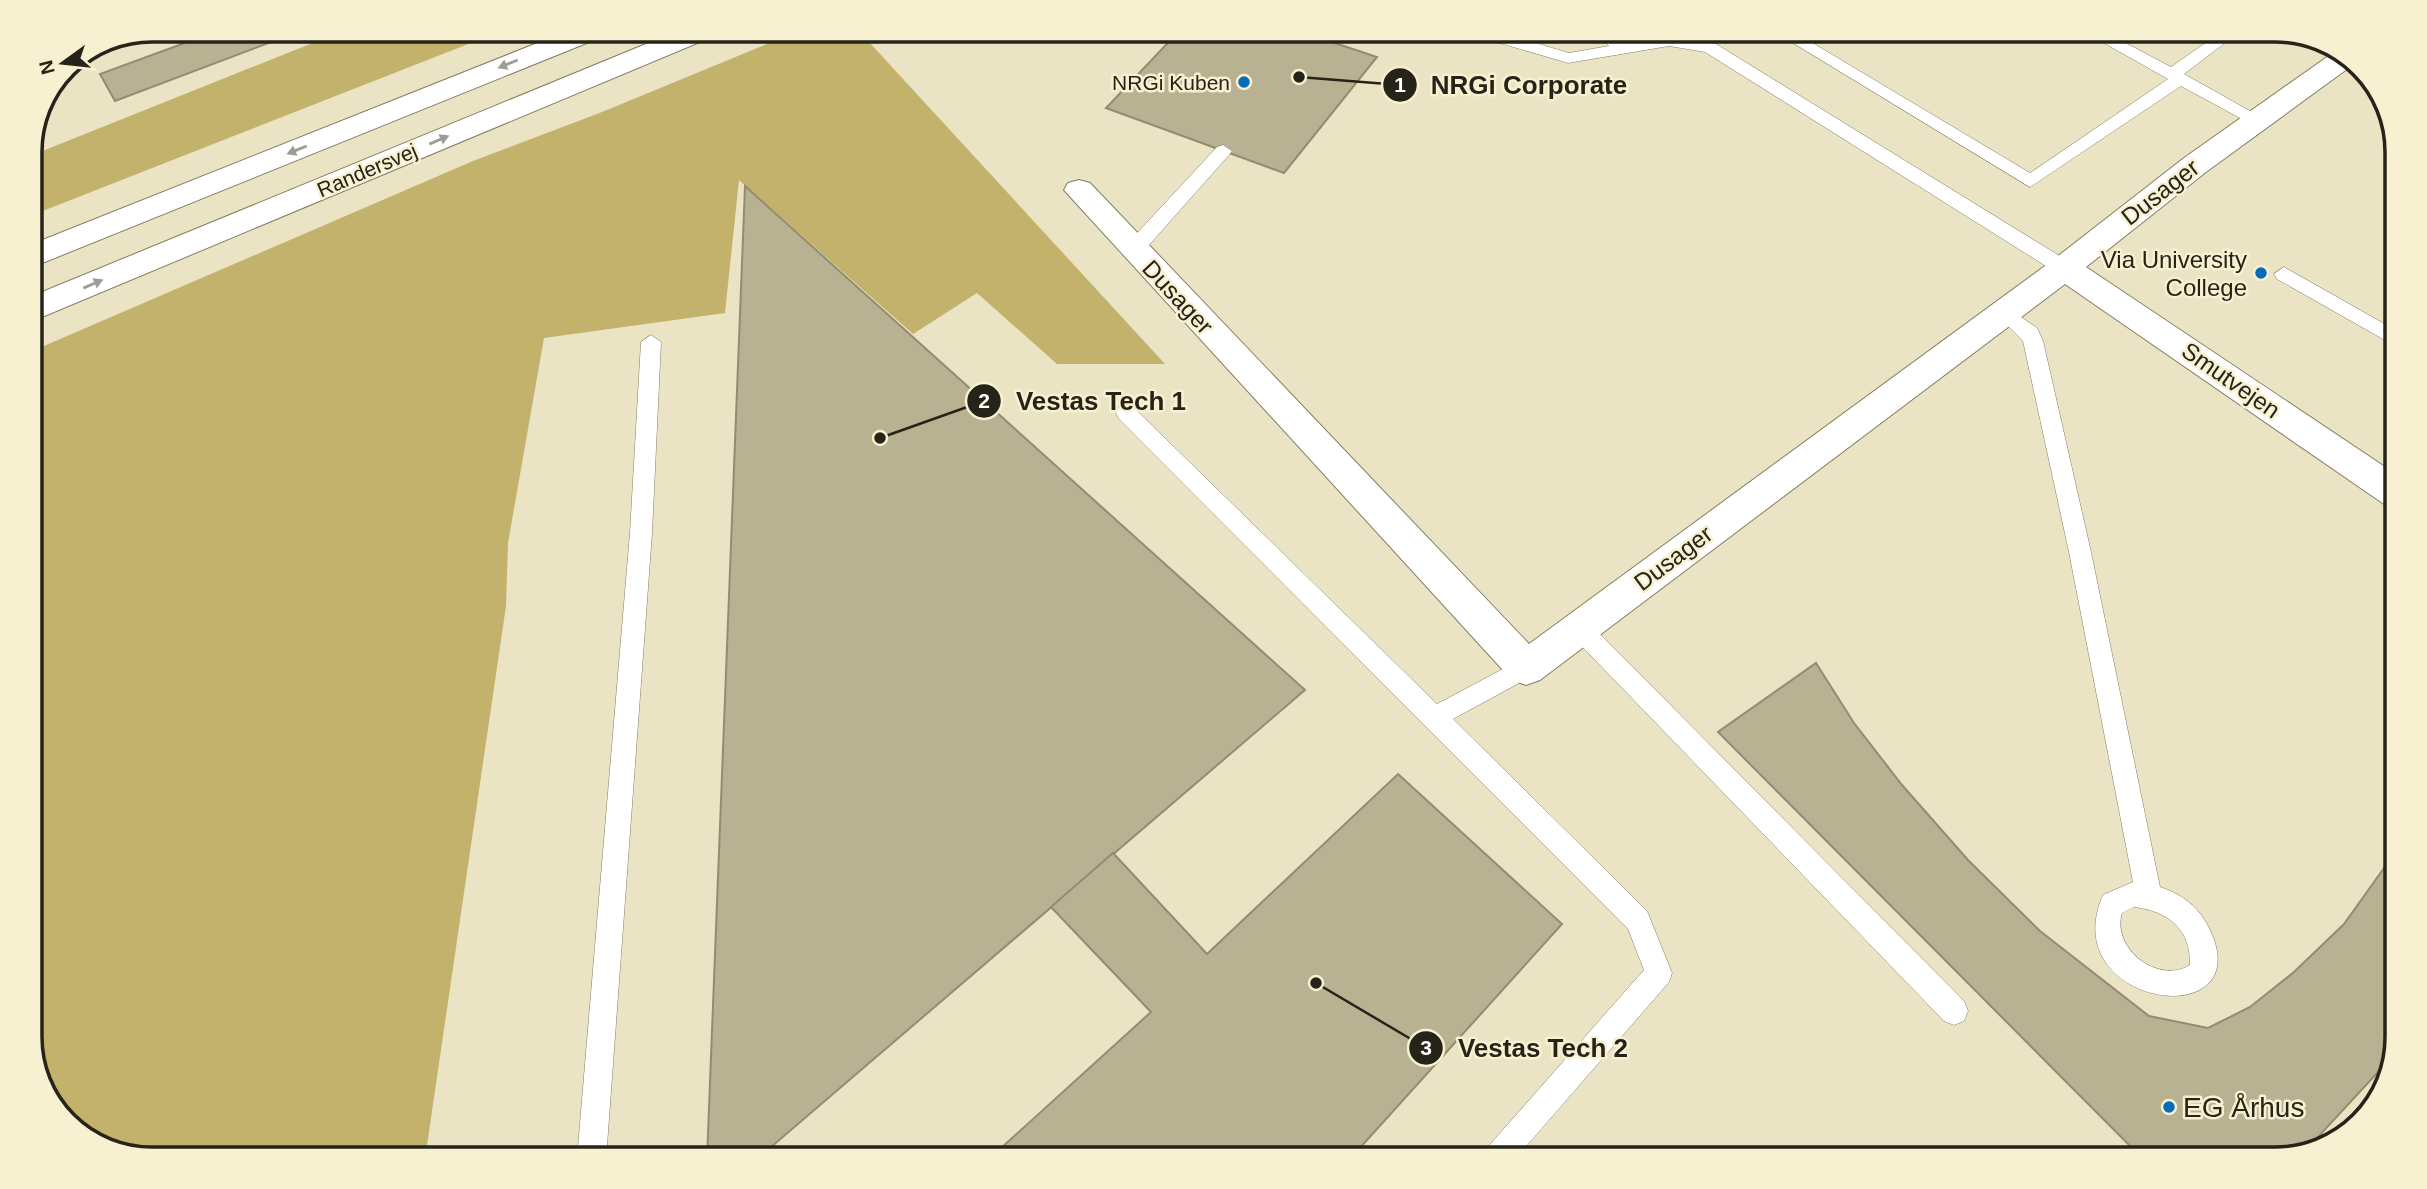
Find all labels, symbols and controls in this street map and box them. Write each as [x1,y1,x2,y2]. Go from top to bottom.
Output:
north arrow [28,28,98,98]
text: N [35,58,59,77]
one-way arrow [498,59,519,70]
callout: NRGi Corporate [1382,61,1641,108]
text: NRGi Corporate [1431,70,1627,100]
place label: NRGi Kuben [1112,71,1230,94]
text: 1 [1394,73,1406,96]
marker: NRGi Kuben [1236,74,1252,90]
one-way arrow [428,134,449,145]
street label: Randersvej [314,139,420,201]
one-way arrow [287,144,308,155]
street label: Dusager [2116,153,2204,231]
place label: Via University College [2101,246,2247,301]
street label: Dusager [1137,255,1219,339]
marker: Via University College [2253,265,2269,281]
one-way arrow [83,278,104,289]
street label: Smutvejen [2177,336,2285,424]
callout: Vestas Tech 1 [967,378,1200,425]
text: Vestas Tech 1 [1016,386,1186,416]
text: 2 [978,389,990,412]
street label: Dusager [1629,520,1717,596]
callout: Vestas Tech 2 [1409,1025,1642,1072]
text: Vestas Tech 2 [1458,1033,1628,1063]
text: 3 [1420,1036,1432,1059]
place label: EG Århus [2183,1092,2304,1123]
marker: EG Århus [2161,1099,2177,1115]

